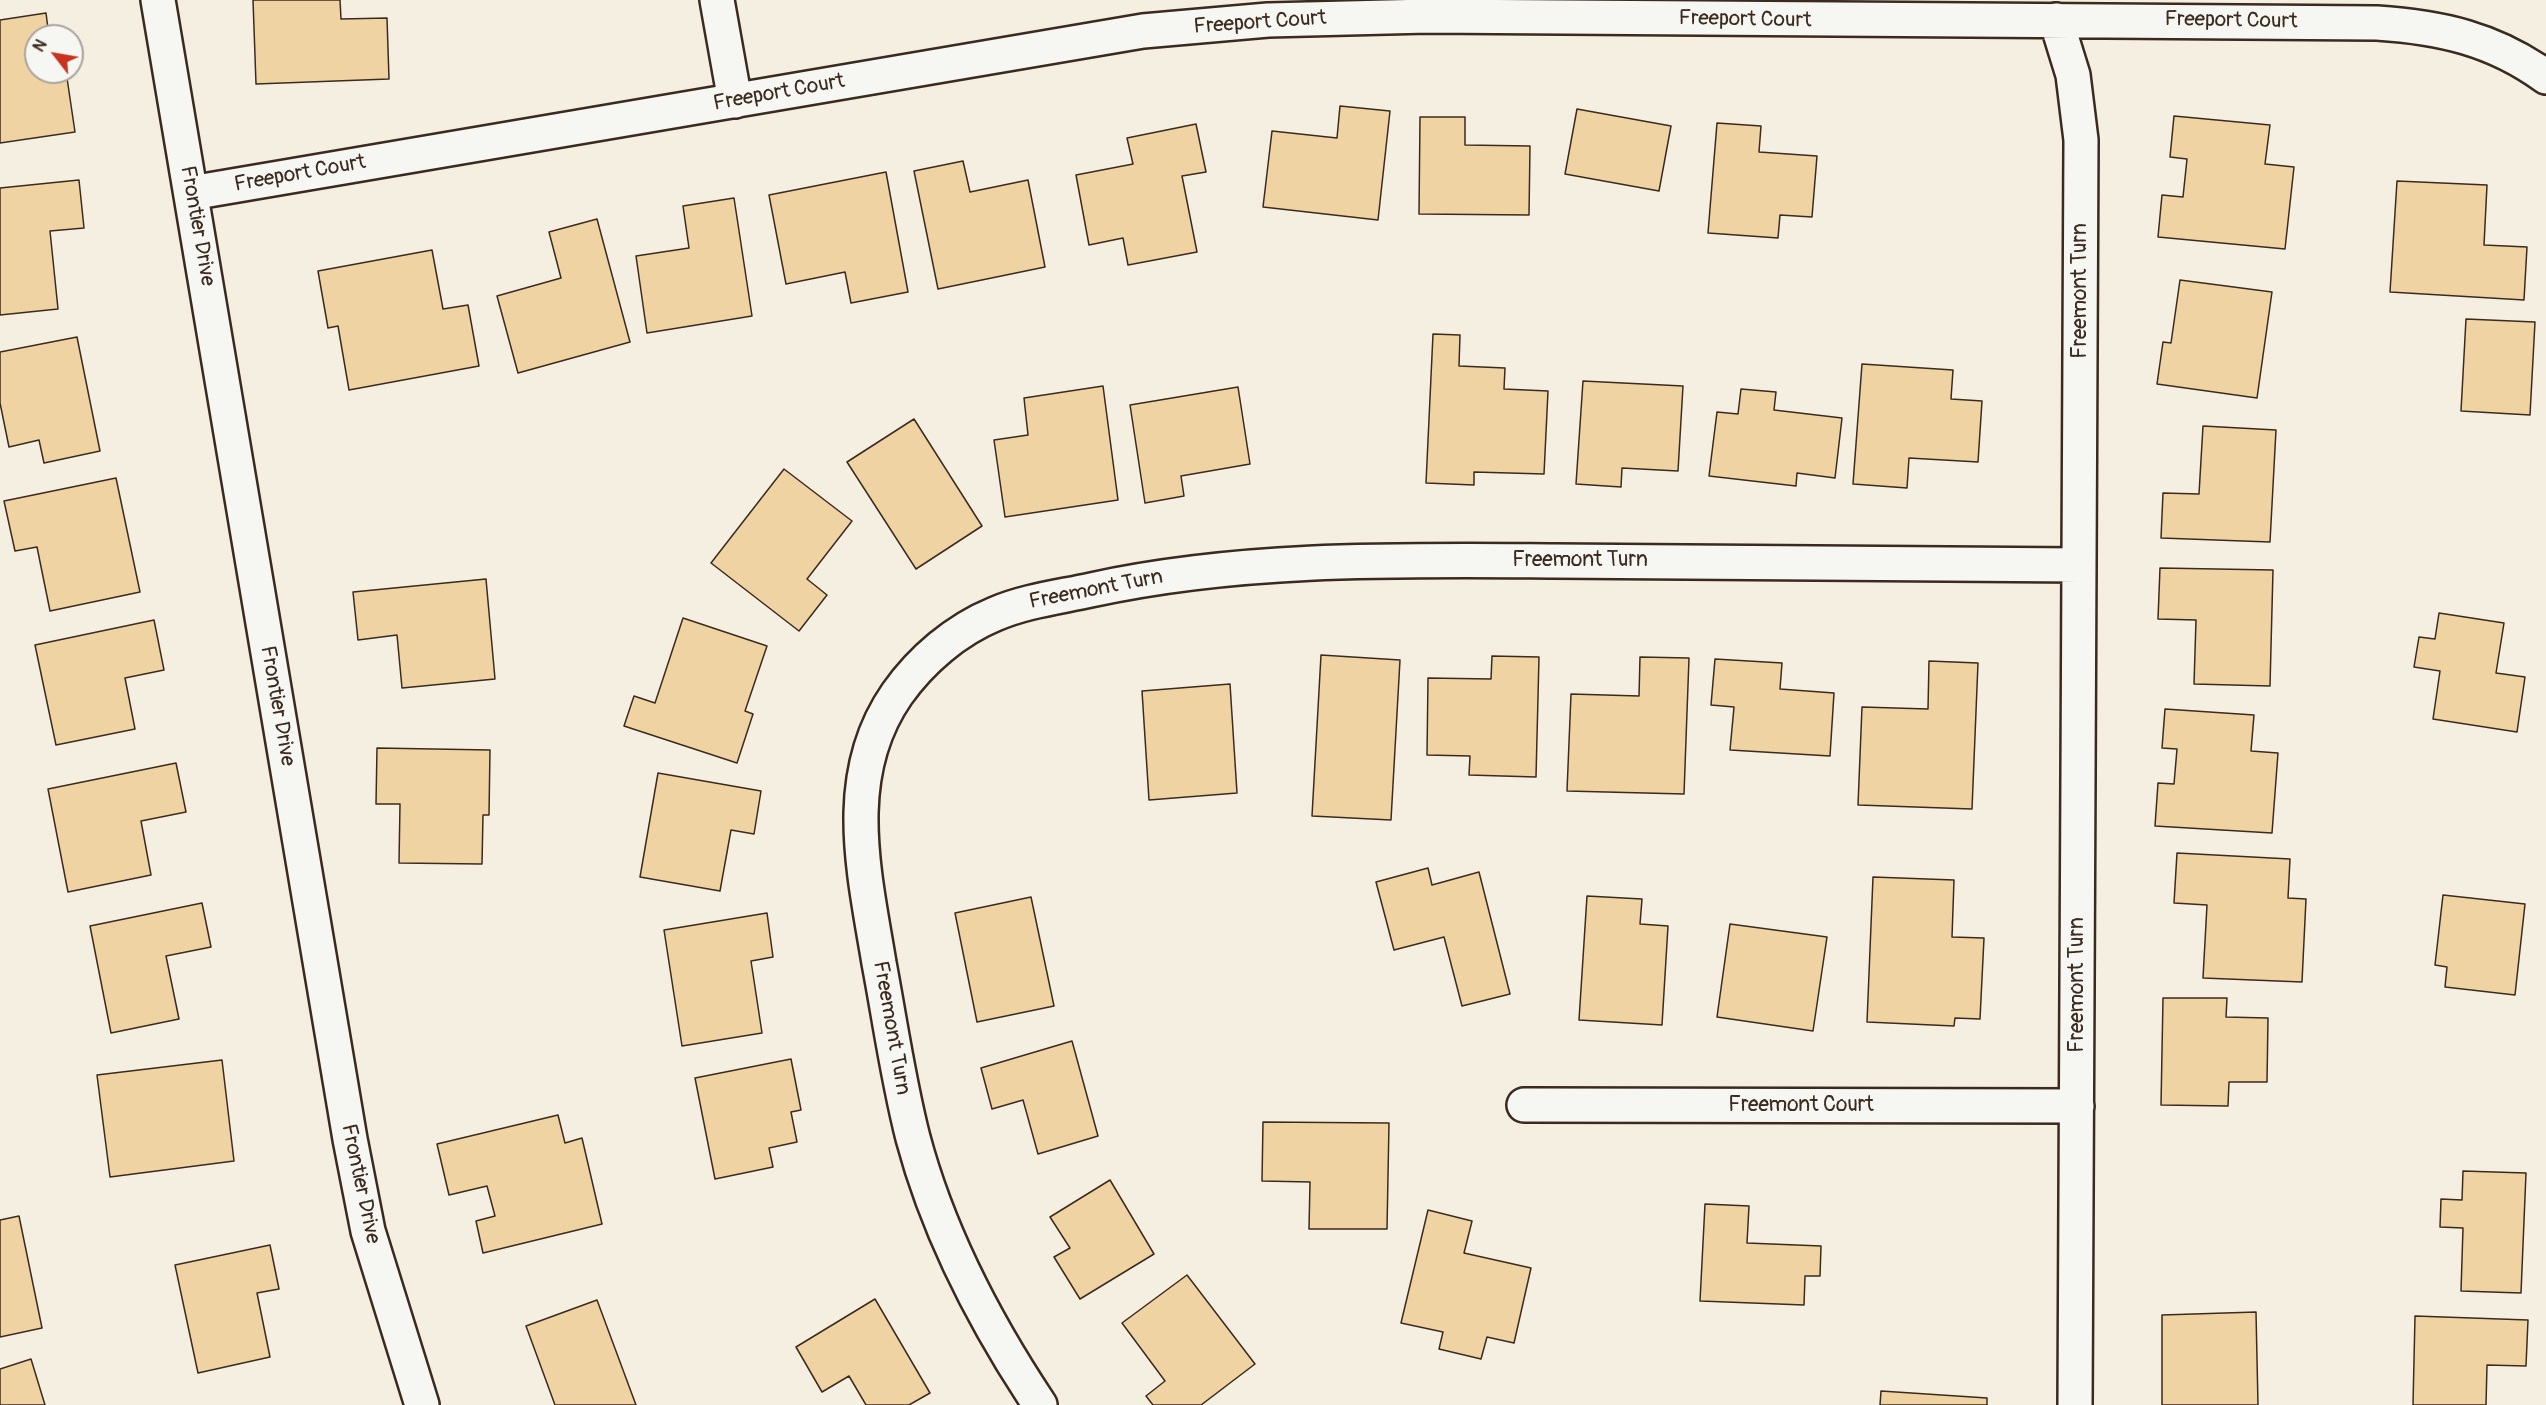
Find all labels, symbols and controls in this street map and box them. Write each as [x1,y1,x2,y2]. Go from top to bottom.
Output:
street label: Freeport Court [1193,6,1327,40]
street label: Freeport Court [1678,6,1812,34]
street label: Freeport Court [2164,7,2298,35]
north arrow [24,24,84,84]
text: N [29,36,52,56]
street label: Freeport Court [711,69,847,117]
street label: Freeport Court [232,150,368,198]
street label: Frontier Drive [174,164,220,288]
street label: Freemont Turn [2068,223,2094,359]
street label: Freemont Turn [1512,548,1648,574]
street label: Freemont Turn [1027,565,1165,615]
street label: Frontier Drive [254,644,300,768]
street label: Freemont Turn [2065,917,2091,1053]
street label: Freemont Turn [867,959,915,1097]
street label: Freemont Court [1728,1093,1874,1119]
street label: Frontier Drive [335,1122,385,1246]

